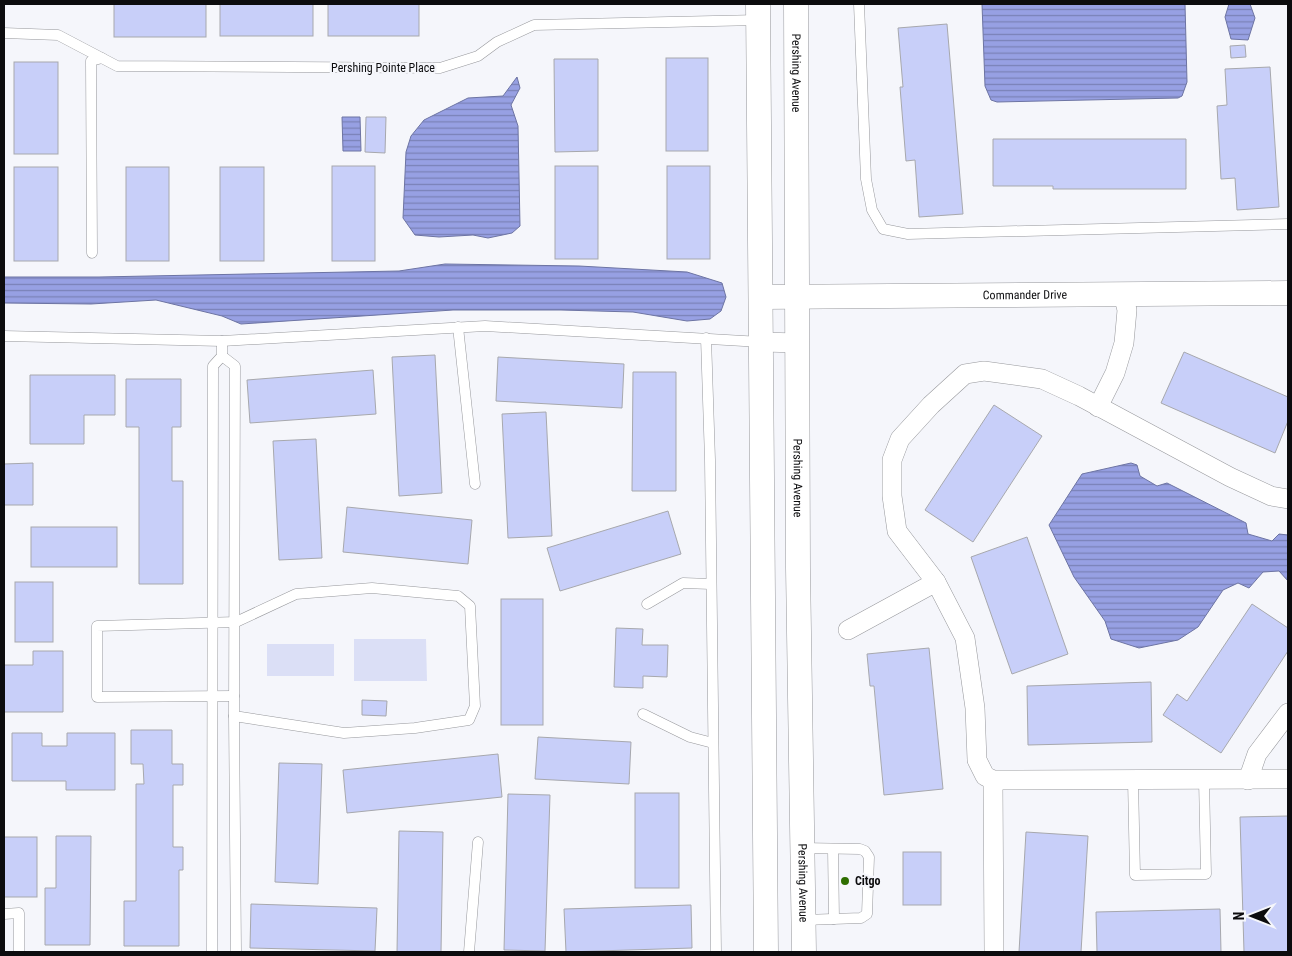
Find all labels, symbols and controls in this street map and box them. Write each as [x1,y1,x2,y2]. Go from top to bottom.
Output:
street label: Pershing Avenue [789,33,803,113]
street label: Pershing Pointe Place [331,61,435,75]
street label: Commander Drive [983,288,1068,302]
street label: Pershing Avenue [791,438,805,518]
street label: Pershing Avenue [795,843,811,923]
place label: Citgo [855,874,881,888]
marker: Citgo [839,875,851,887]
north arrow [1227,891,1277,941]
text: N [1231,912,1247,920]

